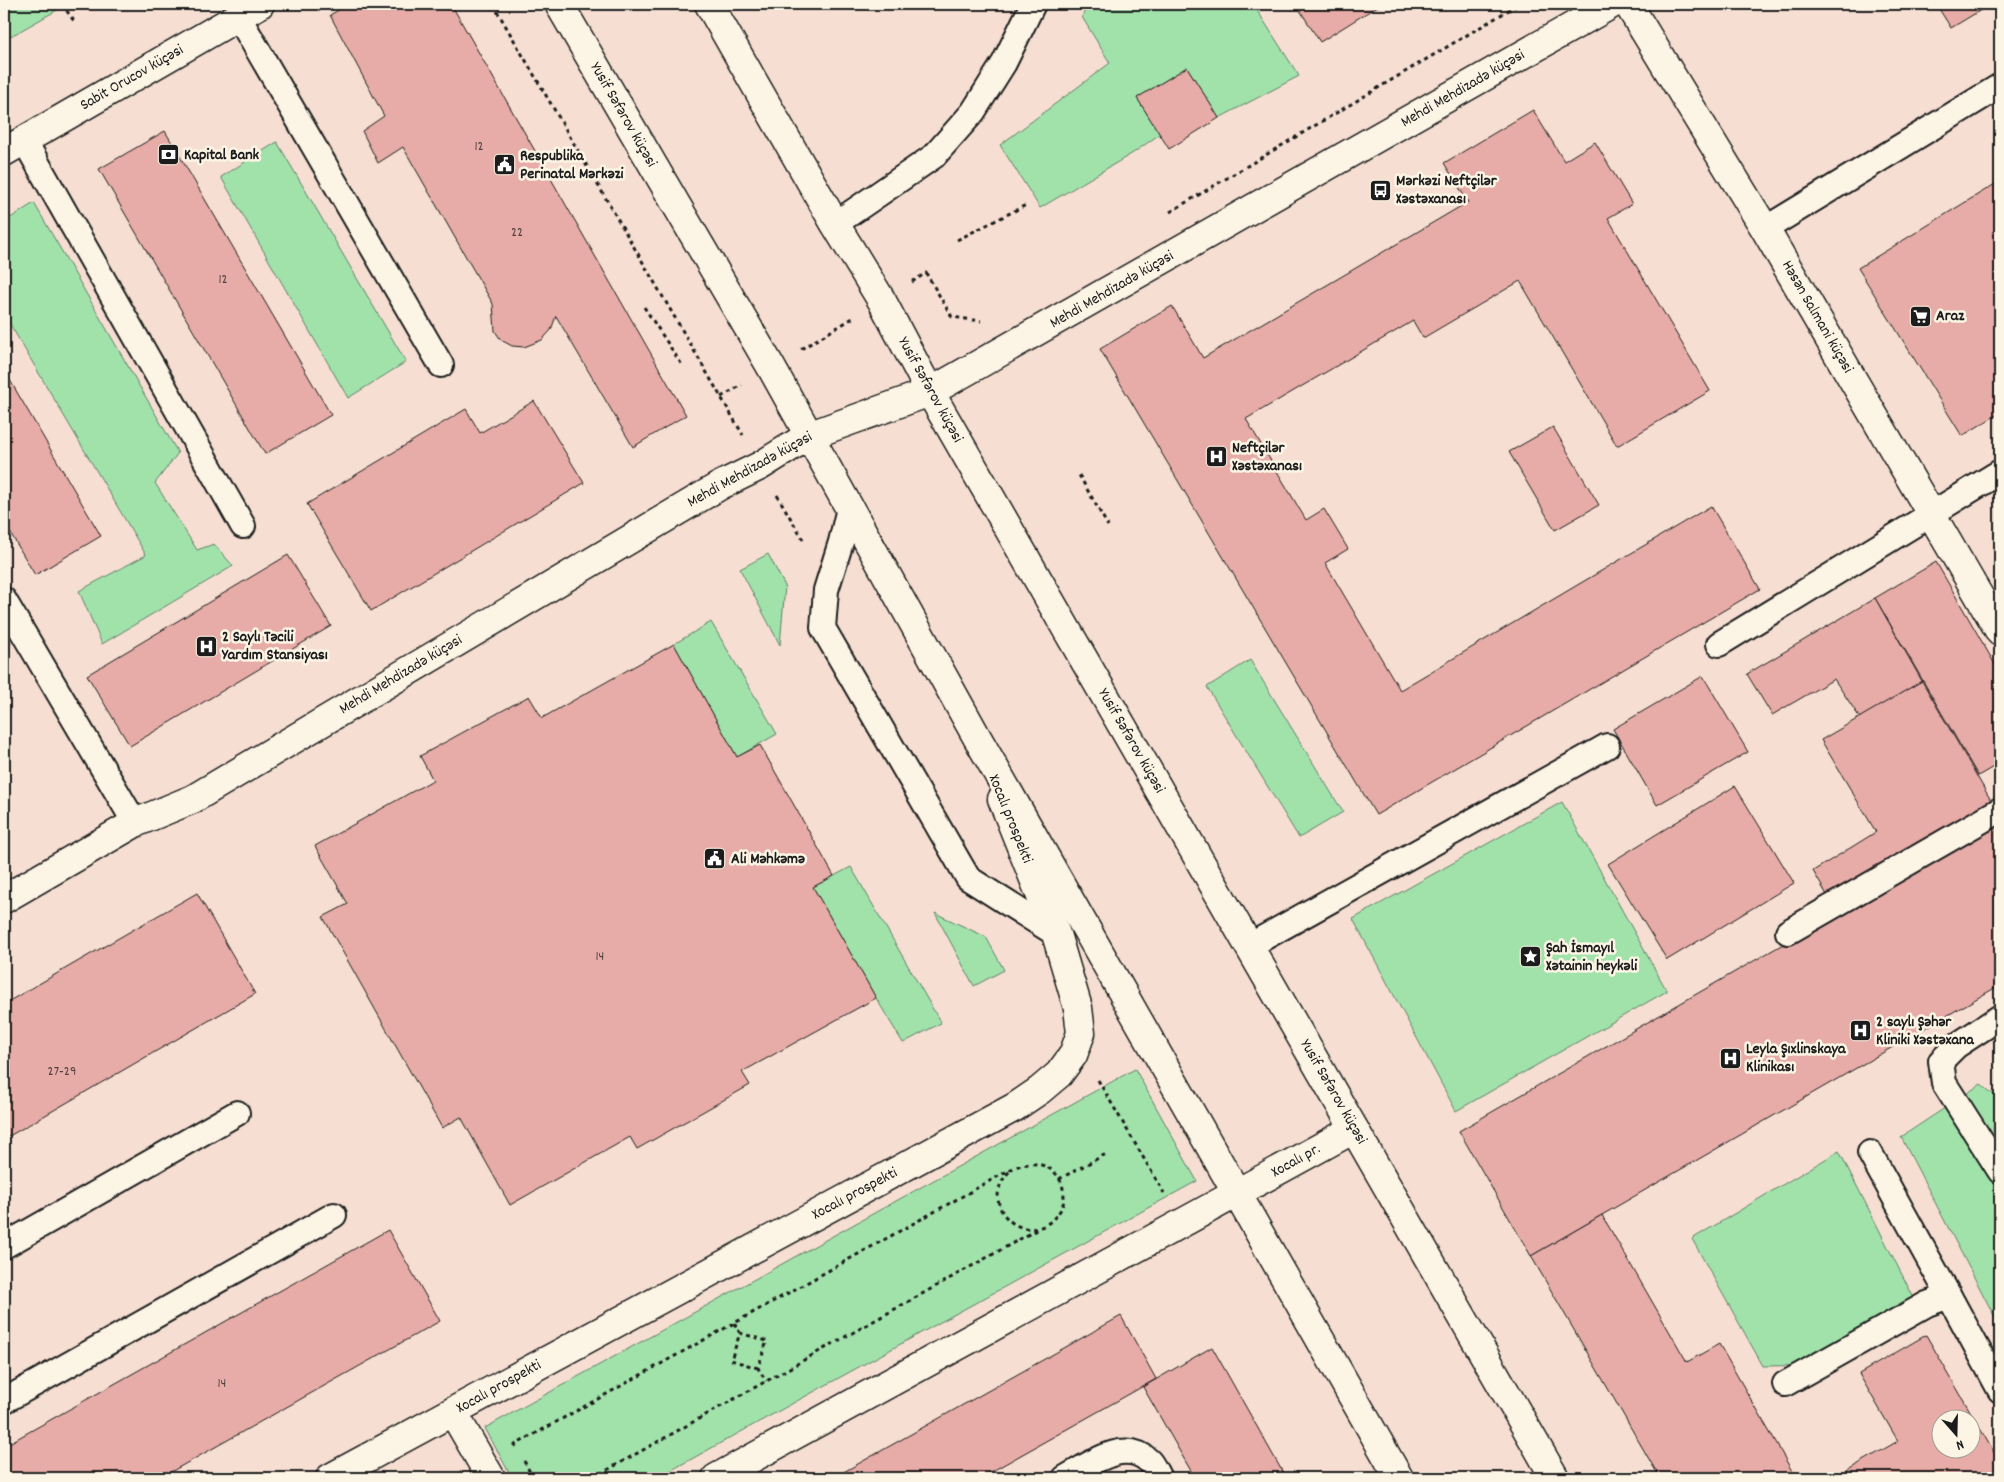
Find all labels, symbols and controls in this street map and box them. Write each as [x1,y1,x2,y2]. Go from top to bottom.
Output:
street label: Sabit Orucov küçəsi [76,39,188,117]
street label: Mehdi Mehdizadə küçəsi [1397,44,1529,134]
street label: Yusif Səfərov küçəsi [584,58,662,172]
house number: 12 [474,137,484,157]
bank icon: Kapital Bank [156,143,180,167]
place label: Kapital Bank [184,144,260,167]
place label: Respublika Perinatal Mərkəzi [520,145,624,186]
public building icon: Respublika Perinatal Mərkəzi [492,153,516,177]
place label: Mərkəzi Neftçilər Xəstəxanası [1396,170,1498,211]
bus stop icon: Mərkəzi Neftçilər Xəstəxanası [1368,178,1392,202]
house number: 22 [511,223,523,243]
street label: Mehdi Mehdizadə küçəsi [1046,245,1178,335]
street label: Həsən Salmani küçəsi [1775,256,1859,378]
house number: 12 [218,270,228,290]
supermarket icon: Araz [1908,304,1932,328]
place label: Araz [1936,305,1965,328]
street label: Yusif Səfərov küçəsi [891,333,969,447]
street label: Mehdi Mehdizadə küçəsi [683,426,817,514]
place label: Neftçilər Xəstəxanası [1232,437,1302,478]
hospital icon: Neftçilər Xəstəxanası [1204,445,1228,469]
place label: 2 Saylı Təcili Yardım Stansiyası [221,626,328,667]
street label: Mehdi Mehdizadə küçəsi [335,629,467,721]
hospital icon: 2 Saylı Təcili Yardım Stansiyası [194,634,218,658]
street label: Yusif Səfərov küçəsi [1092,684,1170,798]
street label: Xocalı prospekti [982,771,1038,867]
public building icon: Ali Məhkəmə [703,847,727,871]
place label: Ali Məhkəmə [731,848,805,871]
place label: Şah İsmayıl Xətainin heykəli [1546,937,1637,978]
place icon: Şah İsmayıl Xətainin heykəli [1518,945,1542,969]
house number: 14 [596,947,604,967]
place label: 2 saylı Şəhər Kliniki Xəstəxana [1876,1011,1975,1052]
hospital icon: 2 saylı Şəhər Kliniki Xəstəxana [1848,1019,1872,1043]
street label: Yusif Səfərov küçəsi [1294,1035,1372,1149]
place label: Leyla Şıxlinskaya Klinikası [1746,1038,1847,1079]
hospital icon: Leyla Şıxlinskaya Klinikası [1718,1046,1742,1070]
house number: 27-29 [48,1062,76,1082]
street label: Xocalı pr. [1267,1138,1325,1184]
street label: Xocalı prospekti [808,1162,902,1226]
street label: Xocalı prospekti [452,1354,546,1420]
house number: 14 [218,1374,226,1394]
north arrow [1932,1410,1982,1460]
text: N [1953,1434,1966,1455]

